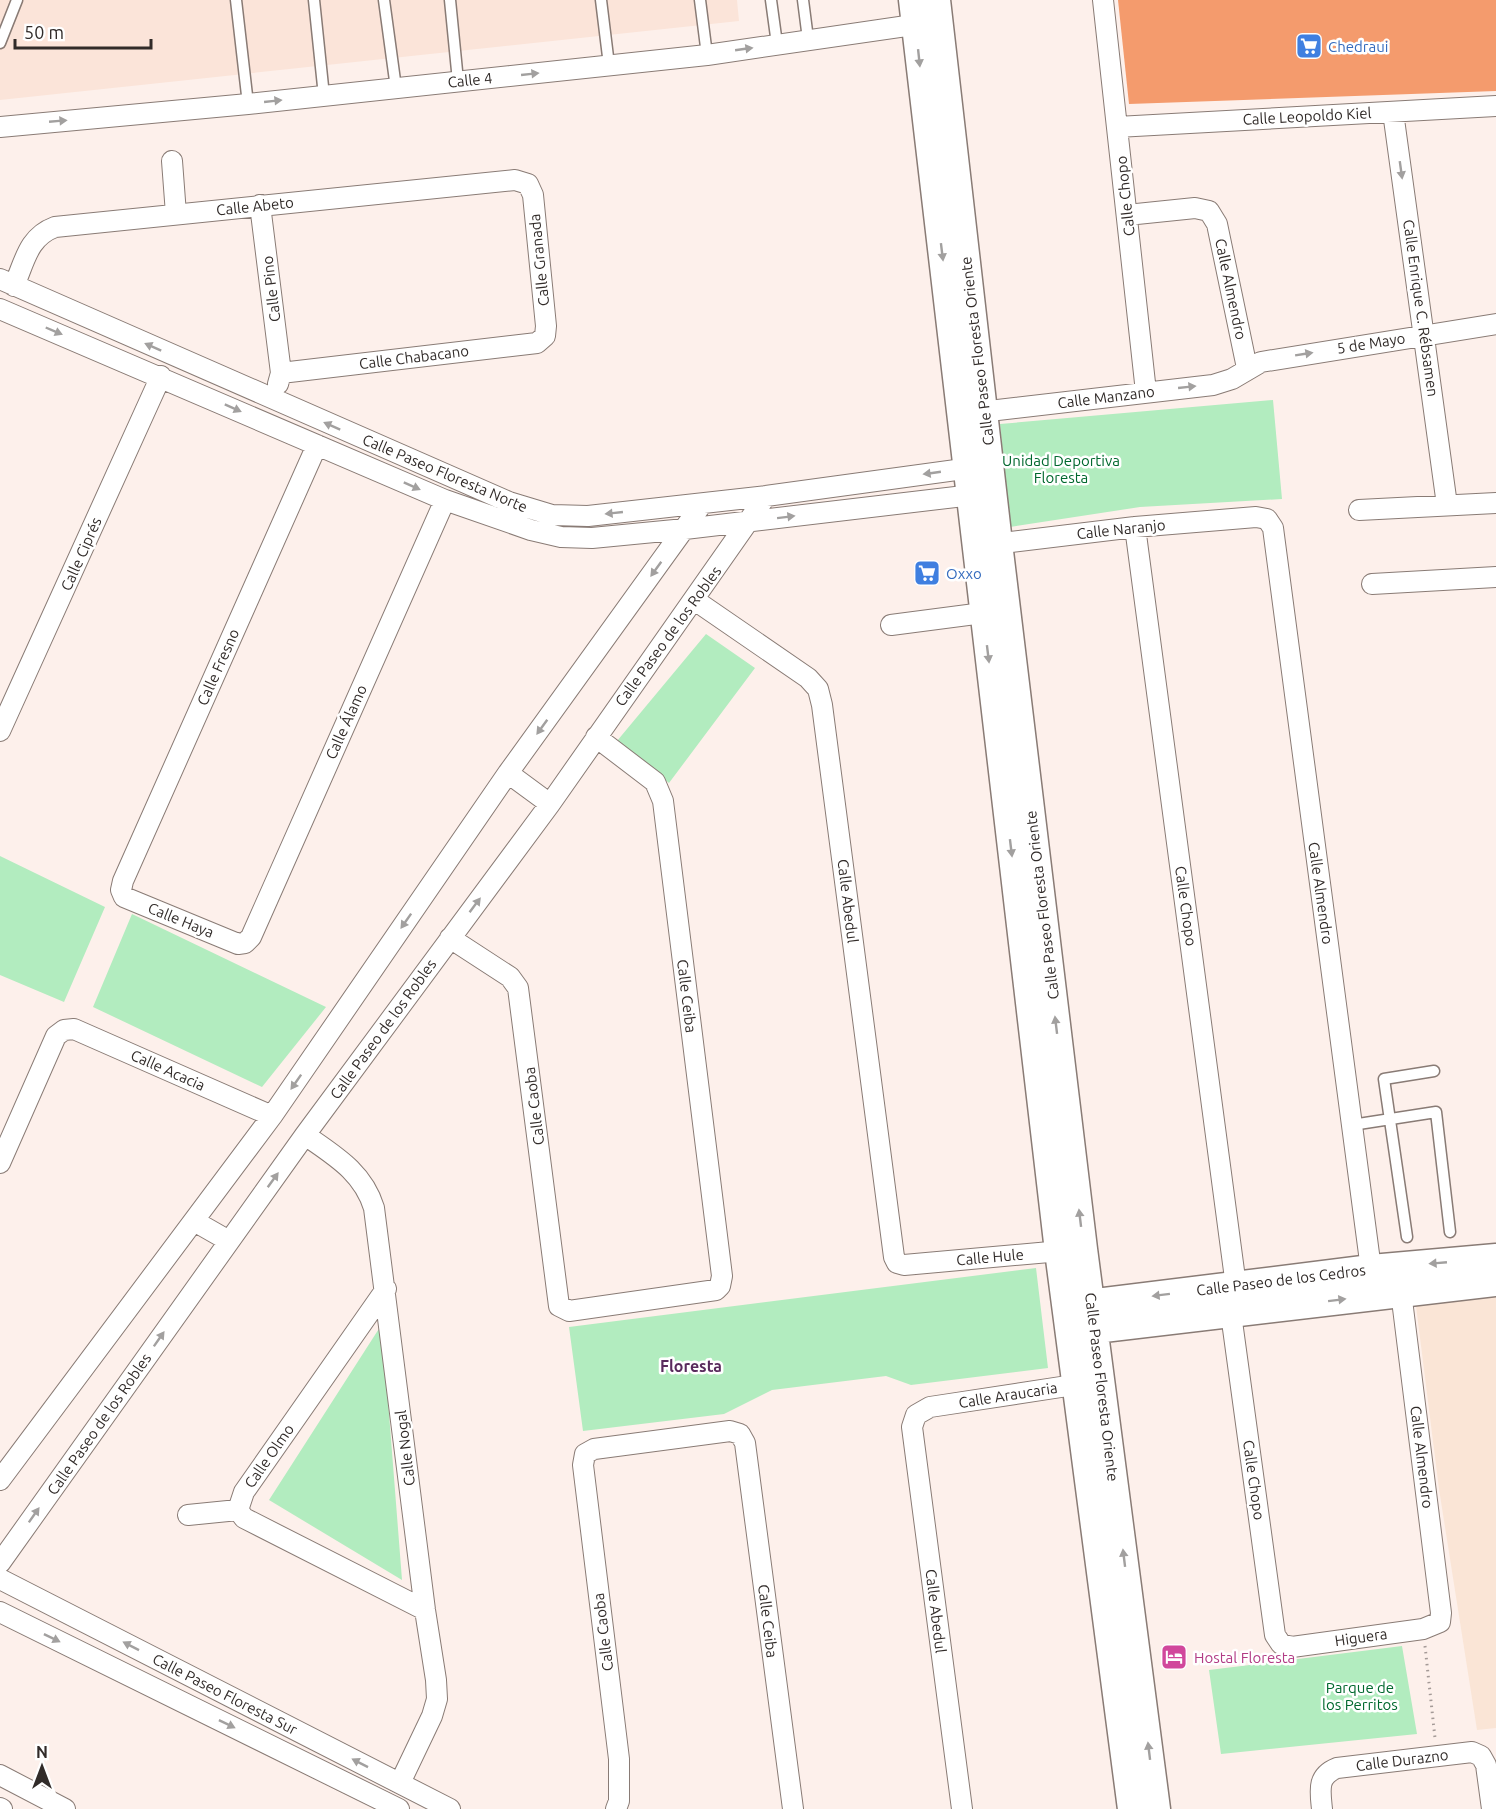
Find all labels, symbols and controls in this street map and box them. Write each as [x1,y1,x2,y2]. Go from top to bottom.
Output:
scale bar [15,12,152,50]
text: 50 m [24,22,64,42]
supermarket icon: Chedraui [1294,31,1324,61]
place label: Chedraui [1328,38,1388,55]
one-way arrow [735,45,754,54]
one-way arrow [915,49,924,68]
street label: Calle 4 [447,69,493,91]
one-way arrow [520,69,539,79]
one-way arrow [264,96,283,106]
street label: Calle Leopoldo Kiel [1242,104,1372,128]
one-way arrow [49,116,68,126]
street label: Calle Chopo [1112,155,1138,237]
one-way arrow [1397,160,1406,179]
street label: Calle Abeto [215,193,295,219]
street label: Calle Granada [526,213,552,307]
street label: Calle Enrique C. Rébsamen [1400,218,1442,398]
street label: Calle Almendro [1212,237,1250,341]
one-way arrow [937,242,946,261]
street label: Calle Pino [259,255,283,323]
street label: Calle Paseo Floresta Oriente [957,256,997,446]
one-way arrow [45,327,63,336]
street label: 5 de Mayo [1336,329,1406,357]
one-way arrow [144,342,162,352]
street label: Calle Chabacano [358,342,470,372]
one-way arrow [1294,349,1313,358]
one-way arrow [1178,382,1197,392]
street label: Calle Manzano [1056,383,1156,411]
one-way arrow [225,404,242,413]
one-way arrow [323,421,340,430]
street label: Calle Paseo Floresta Norte [360,431,530,515]
park label: Unidad Deportiva Floresta [1002,452,1120,486]
one-way arrow [923,469,942,478]
one-way arrow [403,482,421,491]
one-way arrow [604,508,623,518]
one-way arrow [776,512,795,522]
street label: Calle Ciprés [57,515,105,593]
street label: Calle Naranjo [1076,516,1166,542]
supermarket icon: Oxxo [912,558,942,588]
one-way arrow [650,560,662,576]
street label: Calle Paseo de los Robles [612,563,724,709]
place label: Oxxo [946,565,982,582]
street label: Calle Fresno [194,626,242,708]
one-way arrow [983,645,993,664]
street label: Calle Álamo [322,682,370,762]
one-way arrow [536,719,548,734]
street label: Calle Paseo Floresta Oriente [1022,810,1062,1000]
one-way arrow [1006,838,1015,857]
street label: Calle Almendro [1305,841,1337,945]
street label: Calle Abedul [834,858,862,944]
street label: Calle Chopo [1172,865,1200,947]
one-way arrow [469,897,481,913]
street label: Calle Haya [146,899,216,941]
one-way arrow [400,913,412,929]
street label: Calle Paseo de los Robles [327,956,439,1102]
street label: Calle Ceiba [674,958,700,1034]
one-way arrow [1051,1015,1061,1034]
street label: Calle Acacia [128,1046,208,1094]
street label: Calle Caoba [521,1066,547,1146]
one-way arrow [291,1074,302,1090]
one-way arrow [266,1173,278,1188]
one-way arrow [1075,1209,1084,1228]
street label: Calle Hule [956,1246,1024,1268]
one-way arrow [1428,1258,1447,1268]
street label: Calle Paseo de los Cedros [1195,1261,1367,1299]
one-way arrow [1151,1290,1170,1299]
street label: Calle Paseo Floresta Oriente [1082,1292,1122,1482]
one-way arrow [1327,1296,1346,1305]
one-way arrow [153,1332,165,1348]
street label: Calle Paseo de los Robles [44,1350,154,1498]
district label: Floresta [660,1357,722,1375]
street label: Calle Araucaria [957,1379,1059,1411]
street label: Calle Almendro [1407,1405,1437,1509]
street label: Calle Nogal [392,1409,418,1487]
street label: Calle Olmo [241,1421,297,1491]
street label: Calle Chopo [1240,1439,1268,1521]
one-way arrow [28,1508,40,1524]
one-way arrow [1119,1548,1129,1567]
street label: Calle Abedul [922,1568,950,1654]
street label: Calle Ceiba [755,1583,781,1659]
street label: Calle Caoba [590,1592,616,1672]
street label: Higuera [1334,1625,1388,1649]
one-way arrow [44,1634,61,1643]
one-way arrow [122,1641,139,1650]
hotel icon: Hostal Floresta [1159,1642,1189,1672]
place label: Hostal Floresta [1194,1649,1295,1666]
street label: Calle Paseo Floresta Sur [150,1650,301,1738]
park label: Parque de los Perritos [1322,1679,1398,1713]
one-way arrow [219,1720,236,1729]
north arrow [12,1737,72,1797]
one-way arrow [1144,1741,1153,1760]
text: N [36,1743,48,1761]
street label: Calle Durazno [1355,1746,1449,1774]
one-way arrow [352,1758,369,1768]

